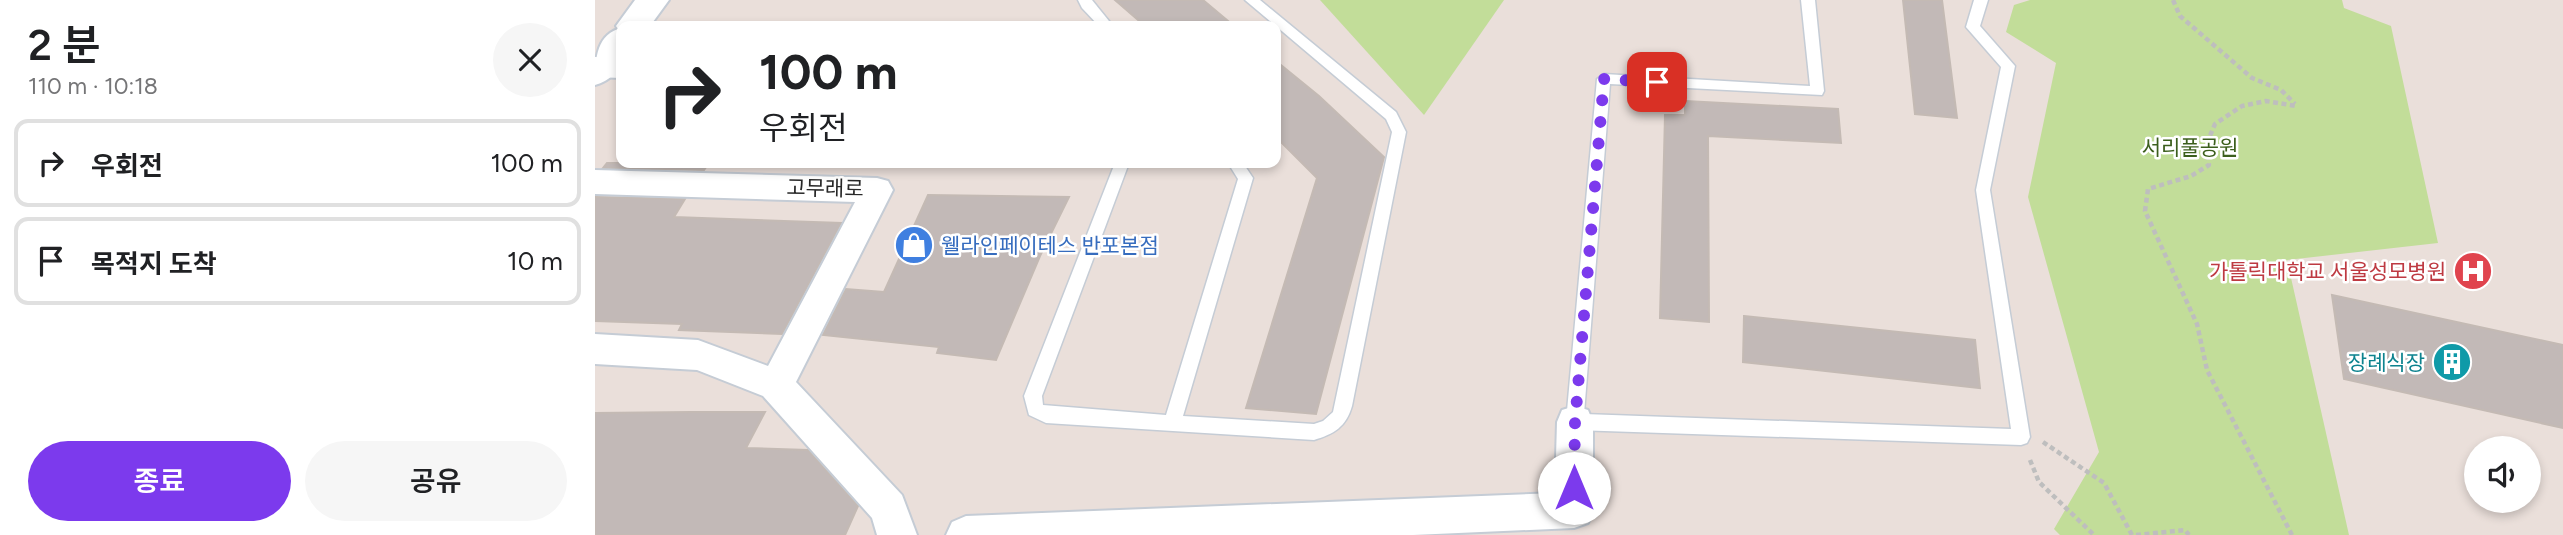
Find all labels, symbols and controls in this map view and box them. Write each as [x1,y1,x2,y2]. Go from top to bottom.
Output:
text: 2 분 [28,20,101,71]
button: close [493,23,567,97]
text: 100 m [759,42,898,101]
icon: right [644,49,735,140]
pin [1627,52,1687,112]
icon: arrive [1638,63,1676,101]
text: 110 m · 10:18 [28,72,158,100]
text: 우회전 [759,109,847,147]
park label: 서리풀공원 [2142,135,2238,160]
icon: right [32,144,70,182]
text: 100 m [490,147,563,179]
text: 우회전 [91,150,163,182]
street label: 고무래로 [786,175,864,201]
shop icon: 웰라인페이테스 반포본점 [893,224,935,266]
place label: 웰라인페이테스 반포본점 [941,233,1159,258]
icon: arrive [32,242,70,280]
text: 10 m [507,245,563,277]
text: 목적지 도착 [91,248,217,280]
hospital icon: 가톨릭대학교 서울성모병원 [2452,250,2494,292]
place label: 가톨릭대학교 서울성모병원 [2209,259,2446,284]
building icon: 장례식장 [2431,341,2473,383]
place label: 장례식장 [2348,350,2425,375]
map controls [2464,436,2541,513]
button: sound [2464,436,2541,513]
button: 종료 [28,441,291,521]
button: 공유 [305,441,567,521]
position arrow [1537,451,1611,525]

